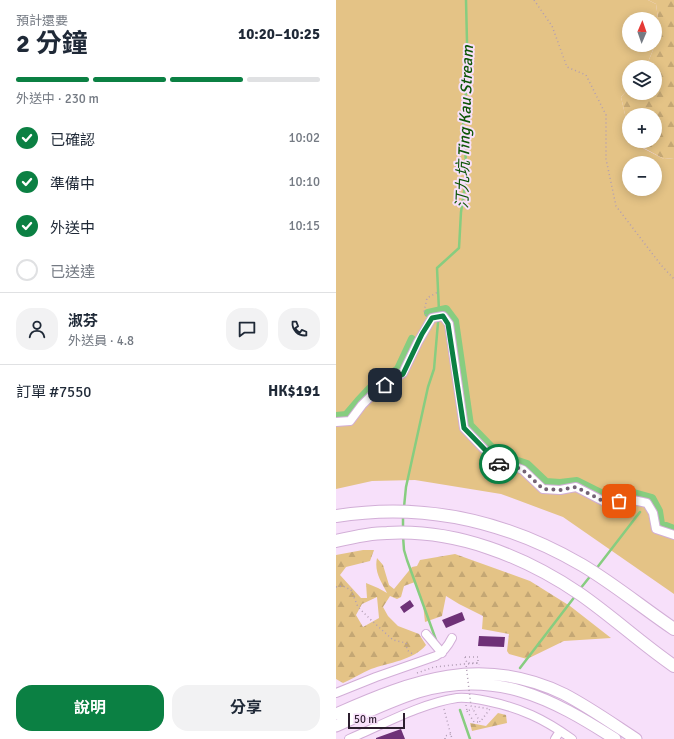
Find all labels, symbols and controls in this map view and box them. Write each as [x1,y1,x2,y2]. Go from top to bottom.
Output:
north arrow [622,12,662,52]
map controls [622,12,662,196]
text: 預計還要 [16,13,68,29]
text: 10:20–10:25 [238,25,320,43]
text: 2 分鐘 [16,28,88,60]
water label: 汀九坑 Ting Kau Stream [452,44,478,209]
button: layers [622,60,662,100]
text: 外送中 · 230 m [16,91,99,107]
button: + [622,108,662,148]
icon: check [16,127,38,149]
text: 10:02 [288,130,320,146]
text: 已確認 [50,131,95,149]
button: − [622,156,662,196]
icon: check [16,171,38,193]
text: 10:10 [288,174,320,190]
text: 準備中 [50,175,95,193]
icon: check [16,215,38,237]
text: 10:15 [288,218,320,234]
text: 外送中 [50,219,95,237]
text: 已送達 [50,263,95,281]
button: person [16,308,58,350]
button: chat [226,308,268,350]
button: phone [278,308,320,350]
text: 淑芬 [68,312,98,330]
text: 外送員 · 4.8 [68,333,134,349]
pin [368,368,402,402]
icon: home [374,374,396,396]
text: HK$191 [268,382,320,400]
text: 訂單 #7550 [16,383,91,401]
courier [479,444,519,484]
icon: car [488,453,510,475]
pin [602,484,636,518]
icon: bag [608,490,630,512]
button: 說明 [16,685,164,731]
button: 分享 [172,685,320,731]
scale bar [348,711,405,730]
text: 50 m [354,713,377,726]

